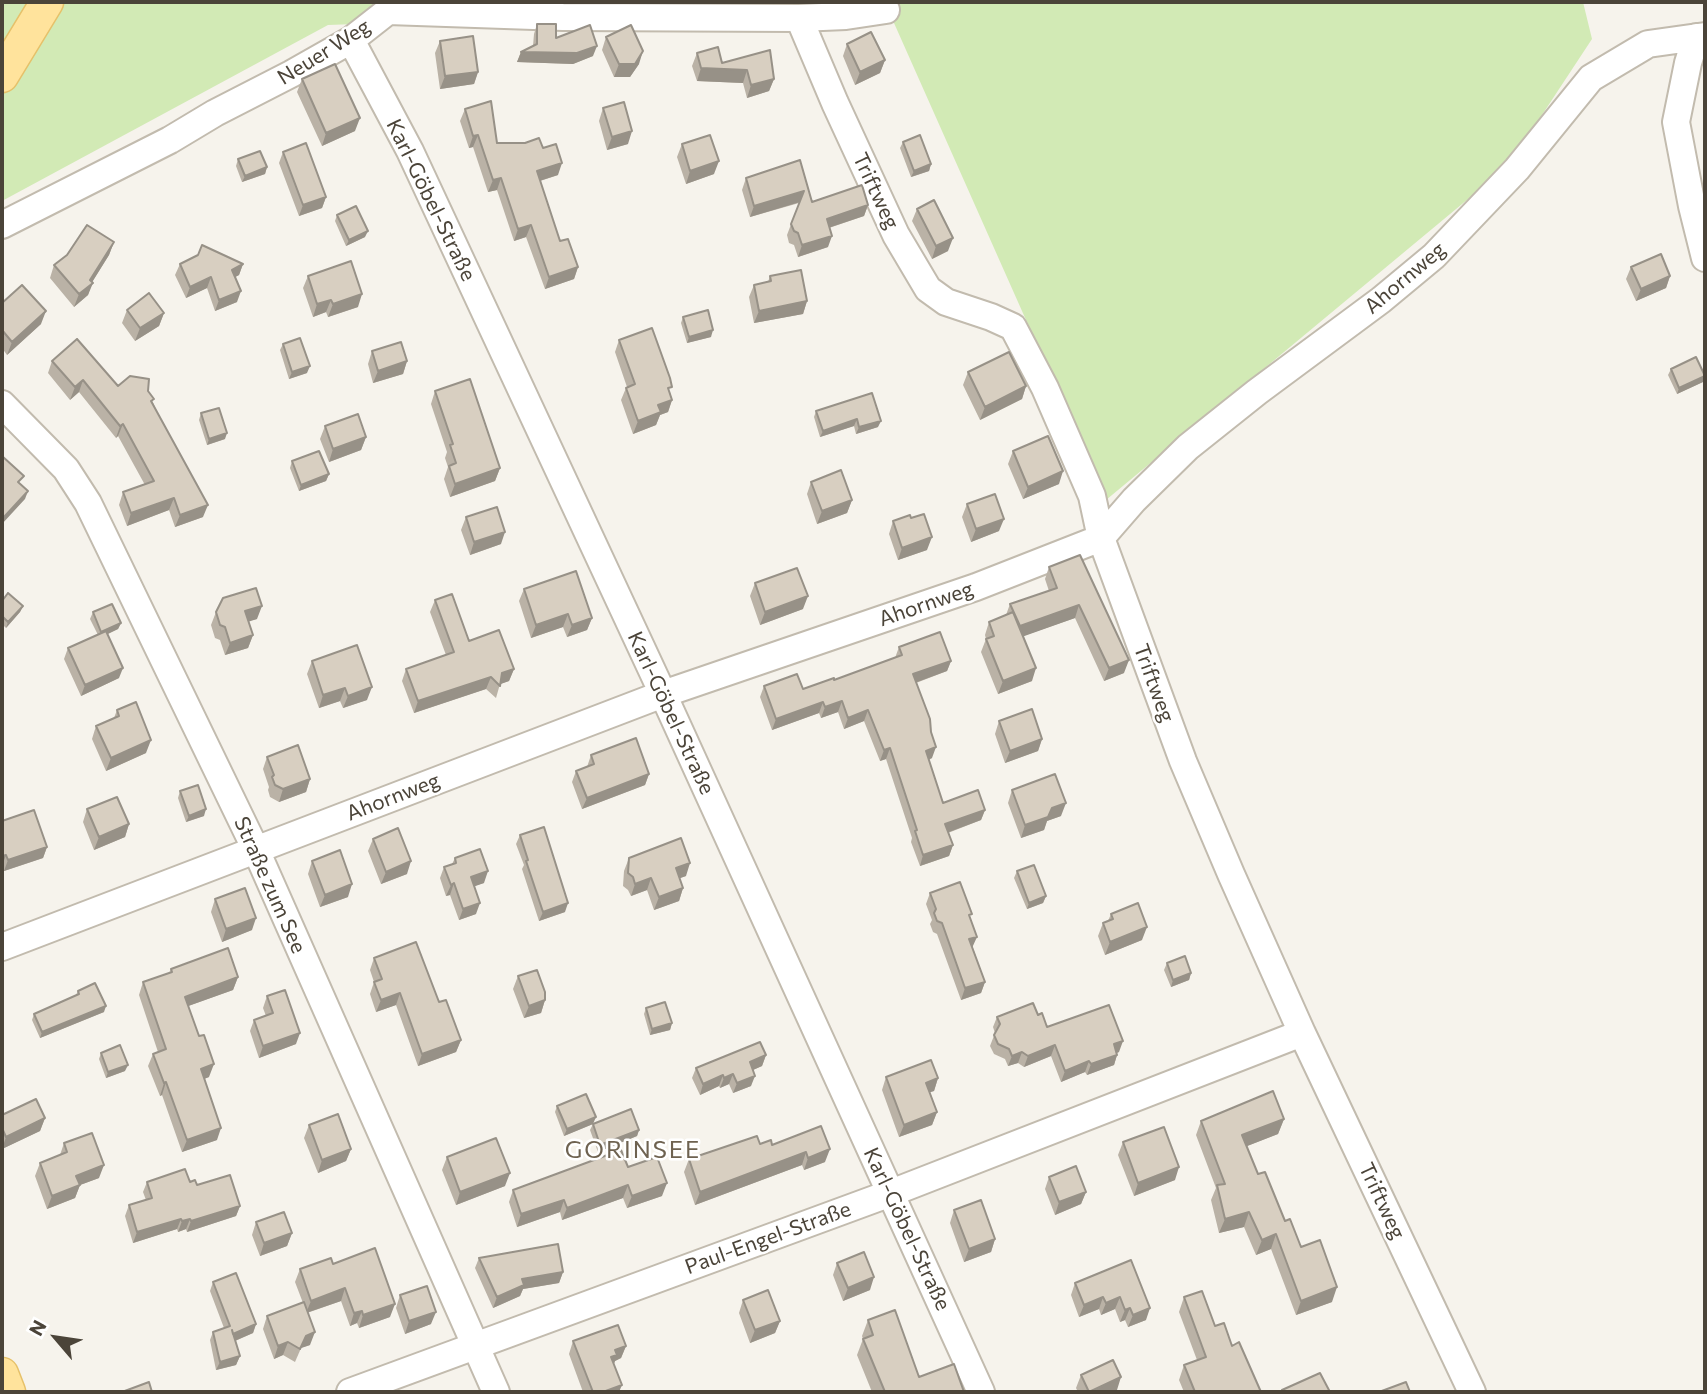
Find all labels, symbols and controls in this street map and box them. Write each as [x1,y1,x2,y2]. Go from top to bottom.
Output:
street label: Neuer Weg [273,14,375,90]
street label: Karl-Göbel-Straße [381,115,481,285]
street label: Triftweg [847,149,905,233]
street label: Ahornweg [1359,237,1451,319]
street label: Ahornweg [875,576,977,632]
street label: Karl-Göbel-Straße [622,627,720,799]
street label: Triftweg [1128,640,1180,726]
street label: Ahornweg [343,768,443,826]
street label: Straße zum See [229,813,311,957]
district label: GORINSEE [566,1136,700,1164]
street label: Karl-Göbel-Straße [858,1143,956,1315]
street label: Triftweg [1353,1159,1411,1243]
street label: Paul-Engel-Straße [682,1196,854,1280]
north arrow [21,1303,91,1373]
text: N [24,1316,51,1339]

